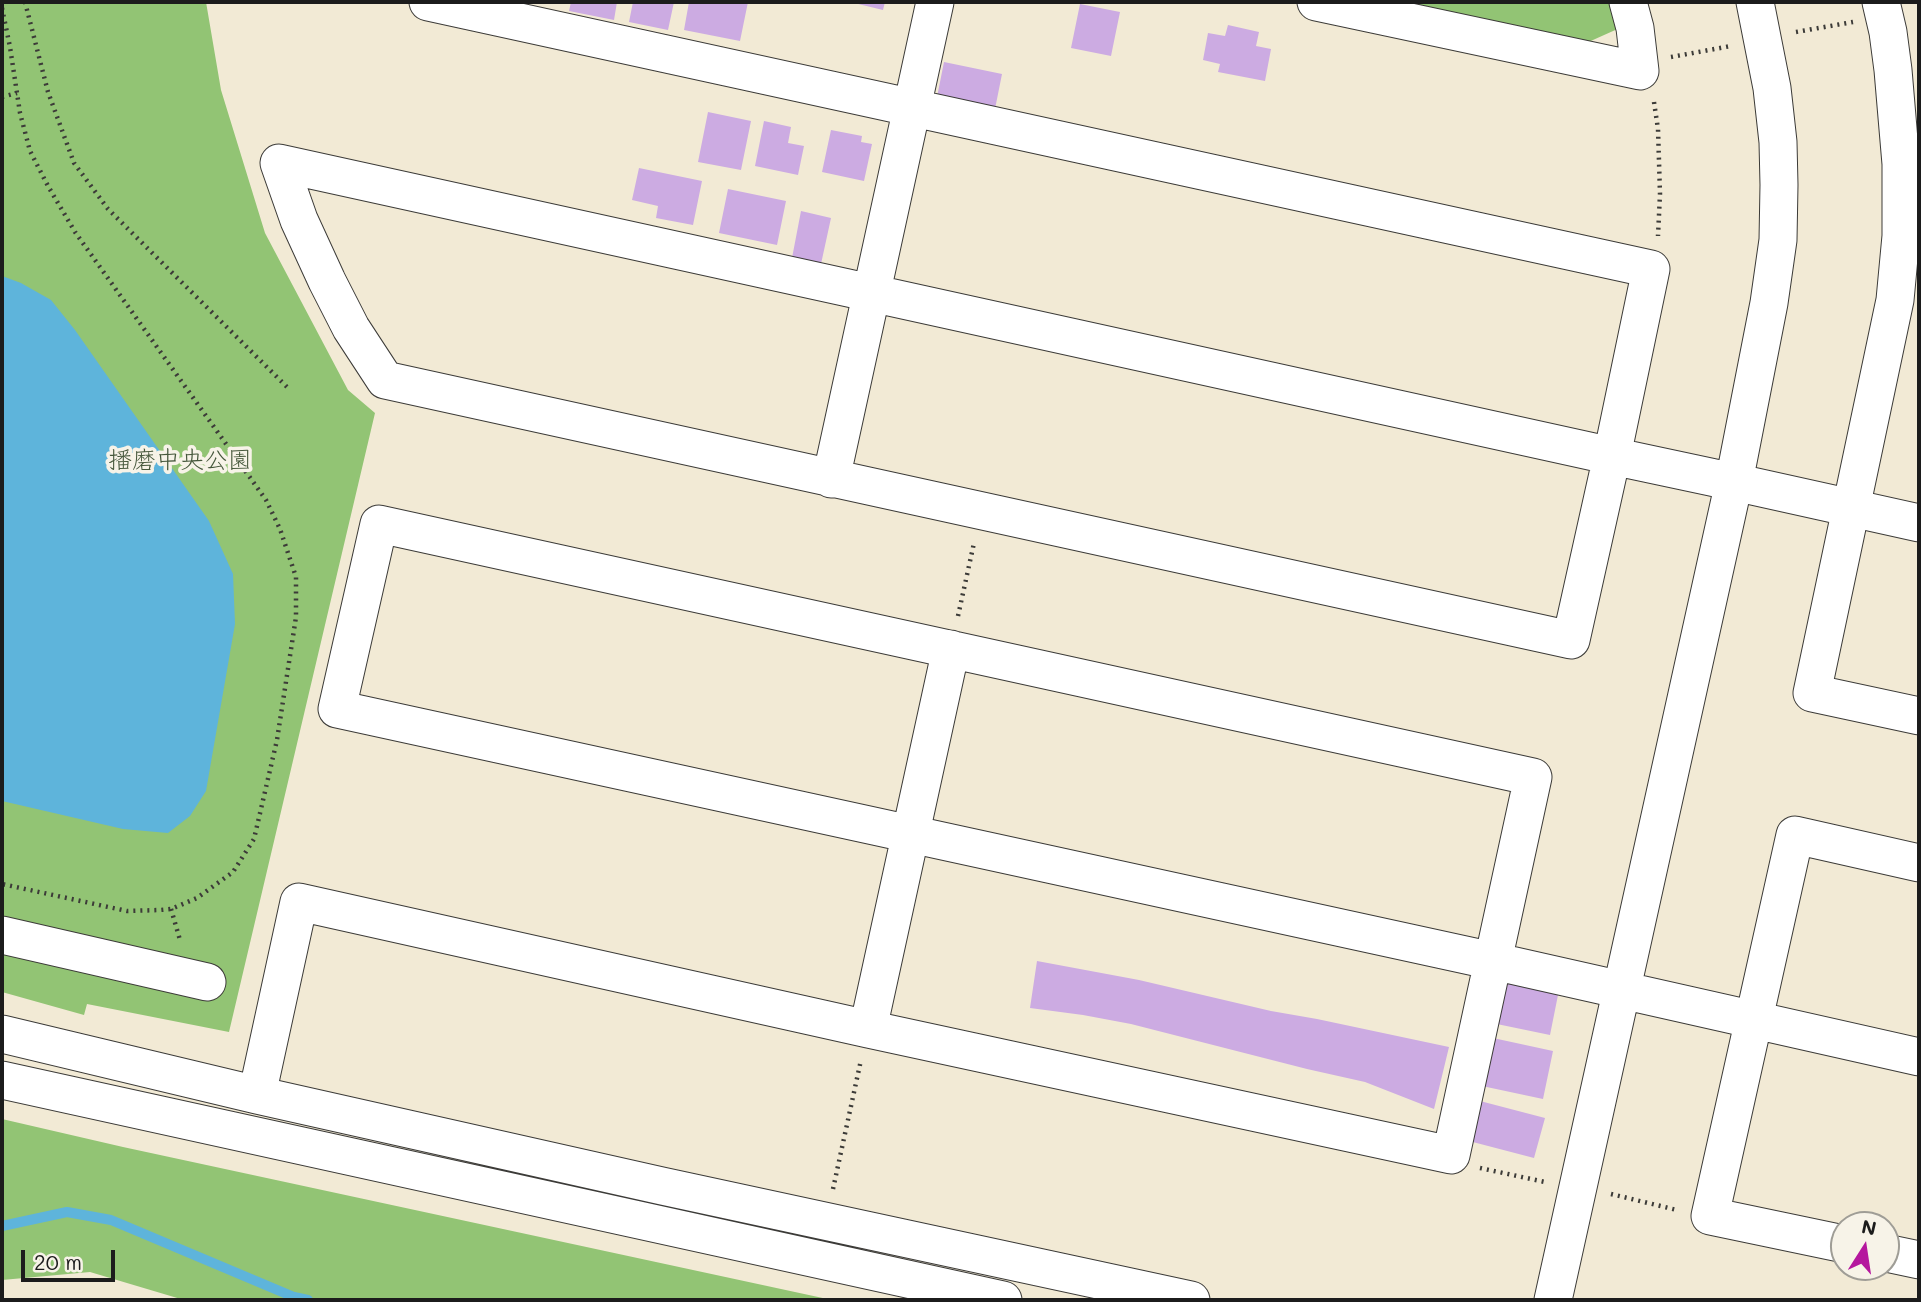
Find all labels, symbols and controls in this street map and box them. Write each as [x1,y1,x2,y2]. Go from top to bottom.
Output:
park label: 播磨中央公園 [108,447,252,475]
north arrow [1830,1211,1900,1281]
text: N [1859,1213,1879,1241]
scale bar [24,1236,119,1280]
text: 20 m [34,1248,82,1275]

